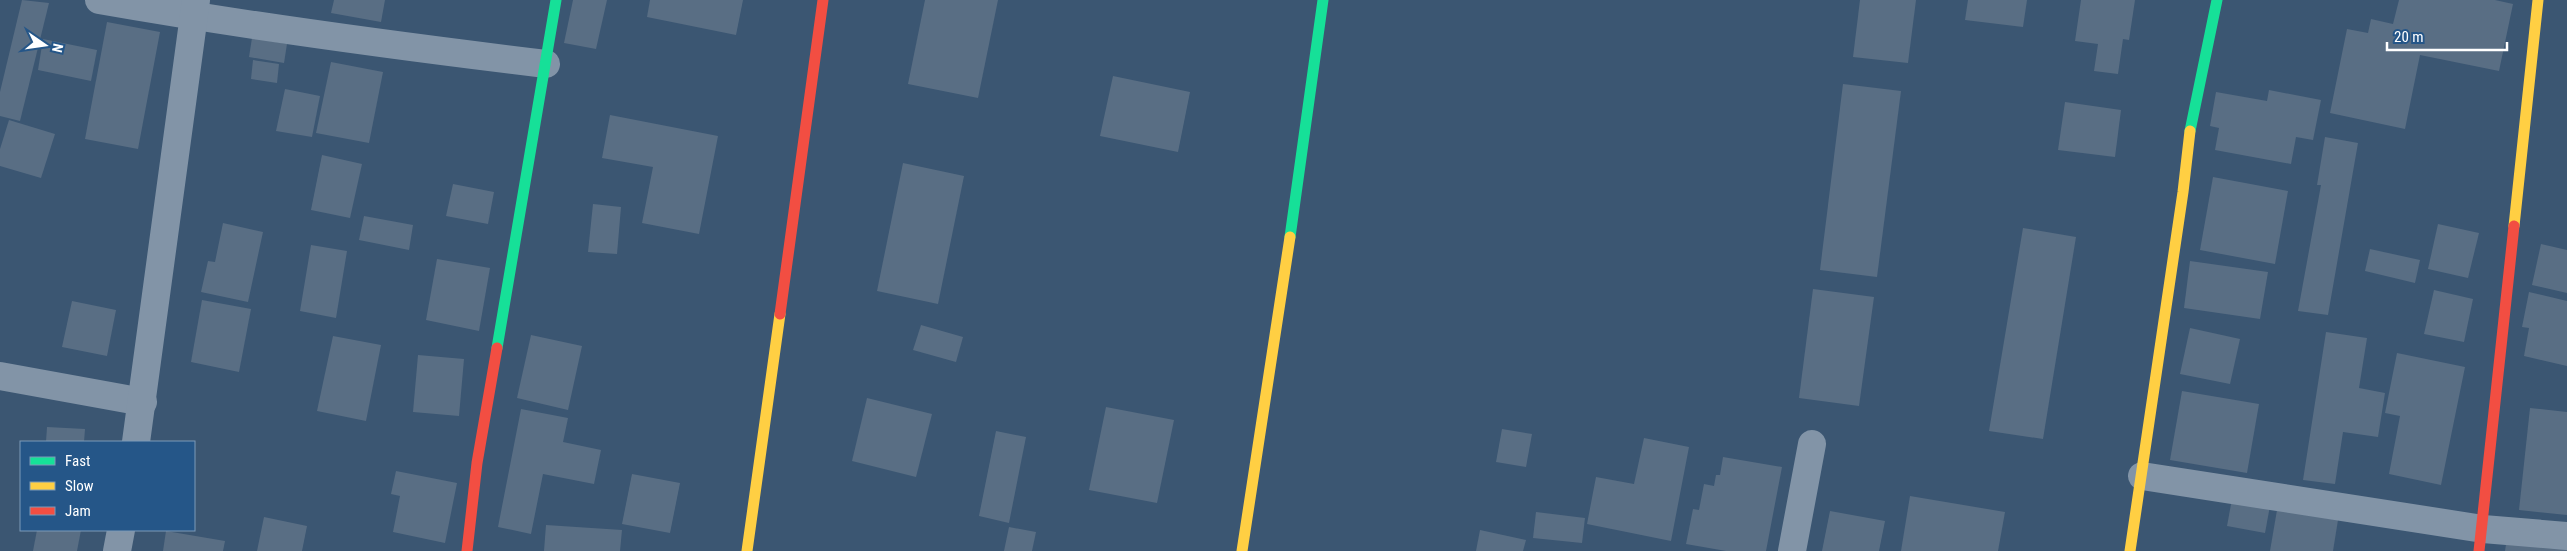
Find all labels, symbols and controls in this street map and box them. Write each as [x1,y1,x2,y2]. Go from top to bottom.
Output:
north arrow [20,20,70,70]
scale bar [2387,20,2507,52]
text: 20 m [2394,28,2424,46]
text: N [49,42,66,54]
legend [20,441,195,531]
text: Fast [65,452,90,470]
text: Slow [65,477,94,495]
text: Jam [65,502,91,520]

